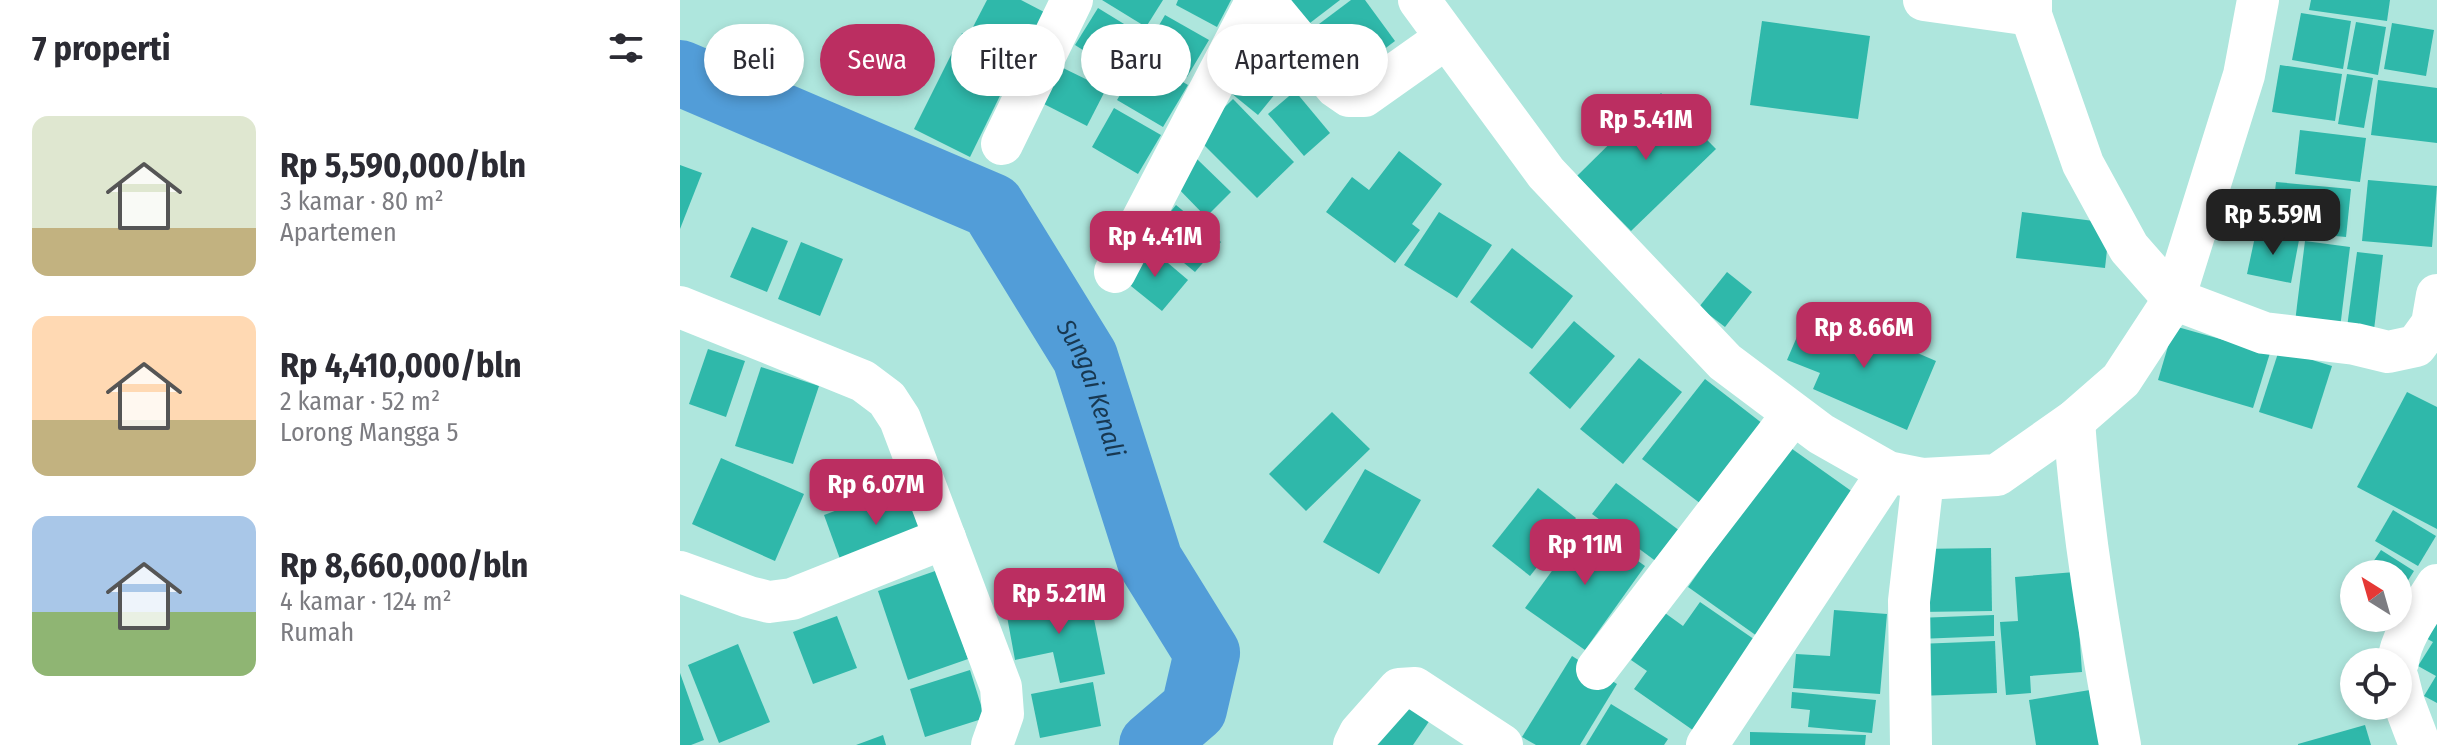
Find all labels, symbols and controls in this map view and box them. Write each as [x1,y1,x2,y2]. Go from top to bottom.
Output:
chip: Beli [704,24,804,96]
chip: Sewa [820,24,935,96]
chip: Filter [951,24,1065,96]
chip: Baru [1081,24,1191,96]
chip: Apartemen [1207,24,1388,96]
icon: filters [604,26,648,70]
text: 7 properti [32,28,171,69]
pin: Rp 5.41M [1563,94,1729,162]
text: Rp 5.41M [1599,104,1693,135]
text: Rp 5,590,000/bln [280,145,526,186]
icon: home [96,148,192,244]
text: 3 kamar · 80 m² [280,186,444,217]
pin: Rp 5.59M [2190,189,2356,257]
text: Rp 5.59M [2224,199,2322,230]
pin: Rp 4.41M [1072,211,1238,279]
text: Apartemen [280,217,397,248]
text: Rp 4.41M [1108,221,1202,252]
pin: Rp 8.66M [1781,302,1947,370]
text: Rp 8.66M [1814,312,1914,343]
water label: Sungai Kenali [1050,313,1132,462]
text: Rp 4,410,000/bln [280,345,522,386]
icon: home [96,348,192,444]
text: 2 kamar · 52 m² [280,386,440,417]
text: Lorong Mangga 5 [280,417,458,448]
pin: Rp 6.07M [793,459,959,527]
text: Rp 6.07M [828,469,924,500]
pin: Rp 11M [1520,519,1650,587]
text: Rp 11M [1548,529,1622,560]
text: Rp 8,660,000/bln [280,545,528,586]
icon: home [96,548,192,644]
north arrow [2340,560,2412,632]
map controls [2340,560,2412,720]
pin: Rp 5.21M [976,568,1142,636]
text: Rp 5.21M [1012,578,1106,609]
text: 4 kamar · 124 m² [280,586,452,617]
text: Rumah [280,617,354,648]
button: locate [2340,648,2412,720]

